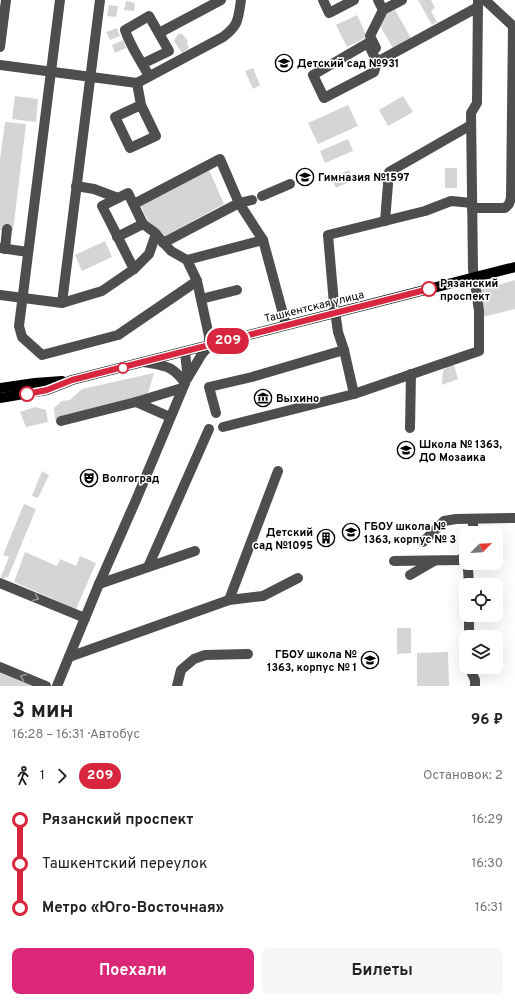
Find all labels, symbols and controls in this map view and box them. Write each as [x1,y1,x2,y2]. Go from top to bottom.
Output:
school or university icon: Детский сад №931 [274,53,294,73]
place label: Детский сад №931 [297,57,399,71]
school or university icon: Гимназия №1597 [295,167,315,187]
place label: Гимназия №1597 [318,171,409,185]
place label: Рязанский проспект [440,277,498,304]
marker: Рязанский проспект [421,281,437,297]
street label: Ташкентская улица [263,288,366,326]
line badge: 209 [205,328,251,354]
text: 209 [215,332,241,349]
unlabelled marker [117,362,129,374]
unlabelled marker [19,386,35,402]
museum icon: Выхино [253,388,273,408]
place label: Выхино [276,392,319,406]
place label: Школа № 1363, ДО Мозаика [419,438,502,465]
school or university icon: Школа № 1363, ДО Мозаика [396,440,416,460]
theatre icon: Волгоград [79,468,99,488]
place label: Волгоград [102,472,159,486]
place label: ГБОУ школа № 1363, корпус № 3 [364,520,456,547]
school or university icon: ГБОУ школа № 1363, корпус № 3 [341,522,361,542]
place label: Детский сад №1095 [253,526,313,553]
north arrow [459,526,503,570]
map controls [459,526,503,674]
building icon: Детский сад №1095 [316,528,336,548]
button: locate [459,578,503,622]
one-way arrow [32,593,39,601]
button: layers [459,630,503,674]
place label: ГБОУ школа № 1363, корпус № 1 [267,648,357,675]
school or university icon: ГБОУ школа № 1363, корпус № 1 [360,650,380,670]
one-way arrow [20,673,27,681]
text: 3 мин [12,698,74,725]
text: 96 ₽ [471,711,503,730]
text: 16:28 – 16:31 · Автобус [12,727,140,743]
icon: walk [12,765,34,787]
icon: forward [51,765,73,787]
text: 209 [87,767,113,784]
text: 1 [40,768,45,784]
text: Остановок: 2 [423,768,503,784]
text: Рязанский проспект [42,811,193,830]
text: 16:29 [472,812,503,828]
text: Ташкентский переулок [42,855,207,874]
text: 16:30 [471,856,503,872]
text: Метро «Юго-Восточная» [42,899,224,918]
text: 16:31 [475,900,503,916]
button: Поехали [12,948,254,994]
button: Билеты [262,948,503,994]

